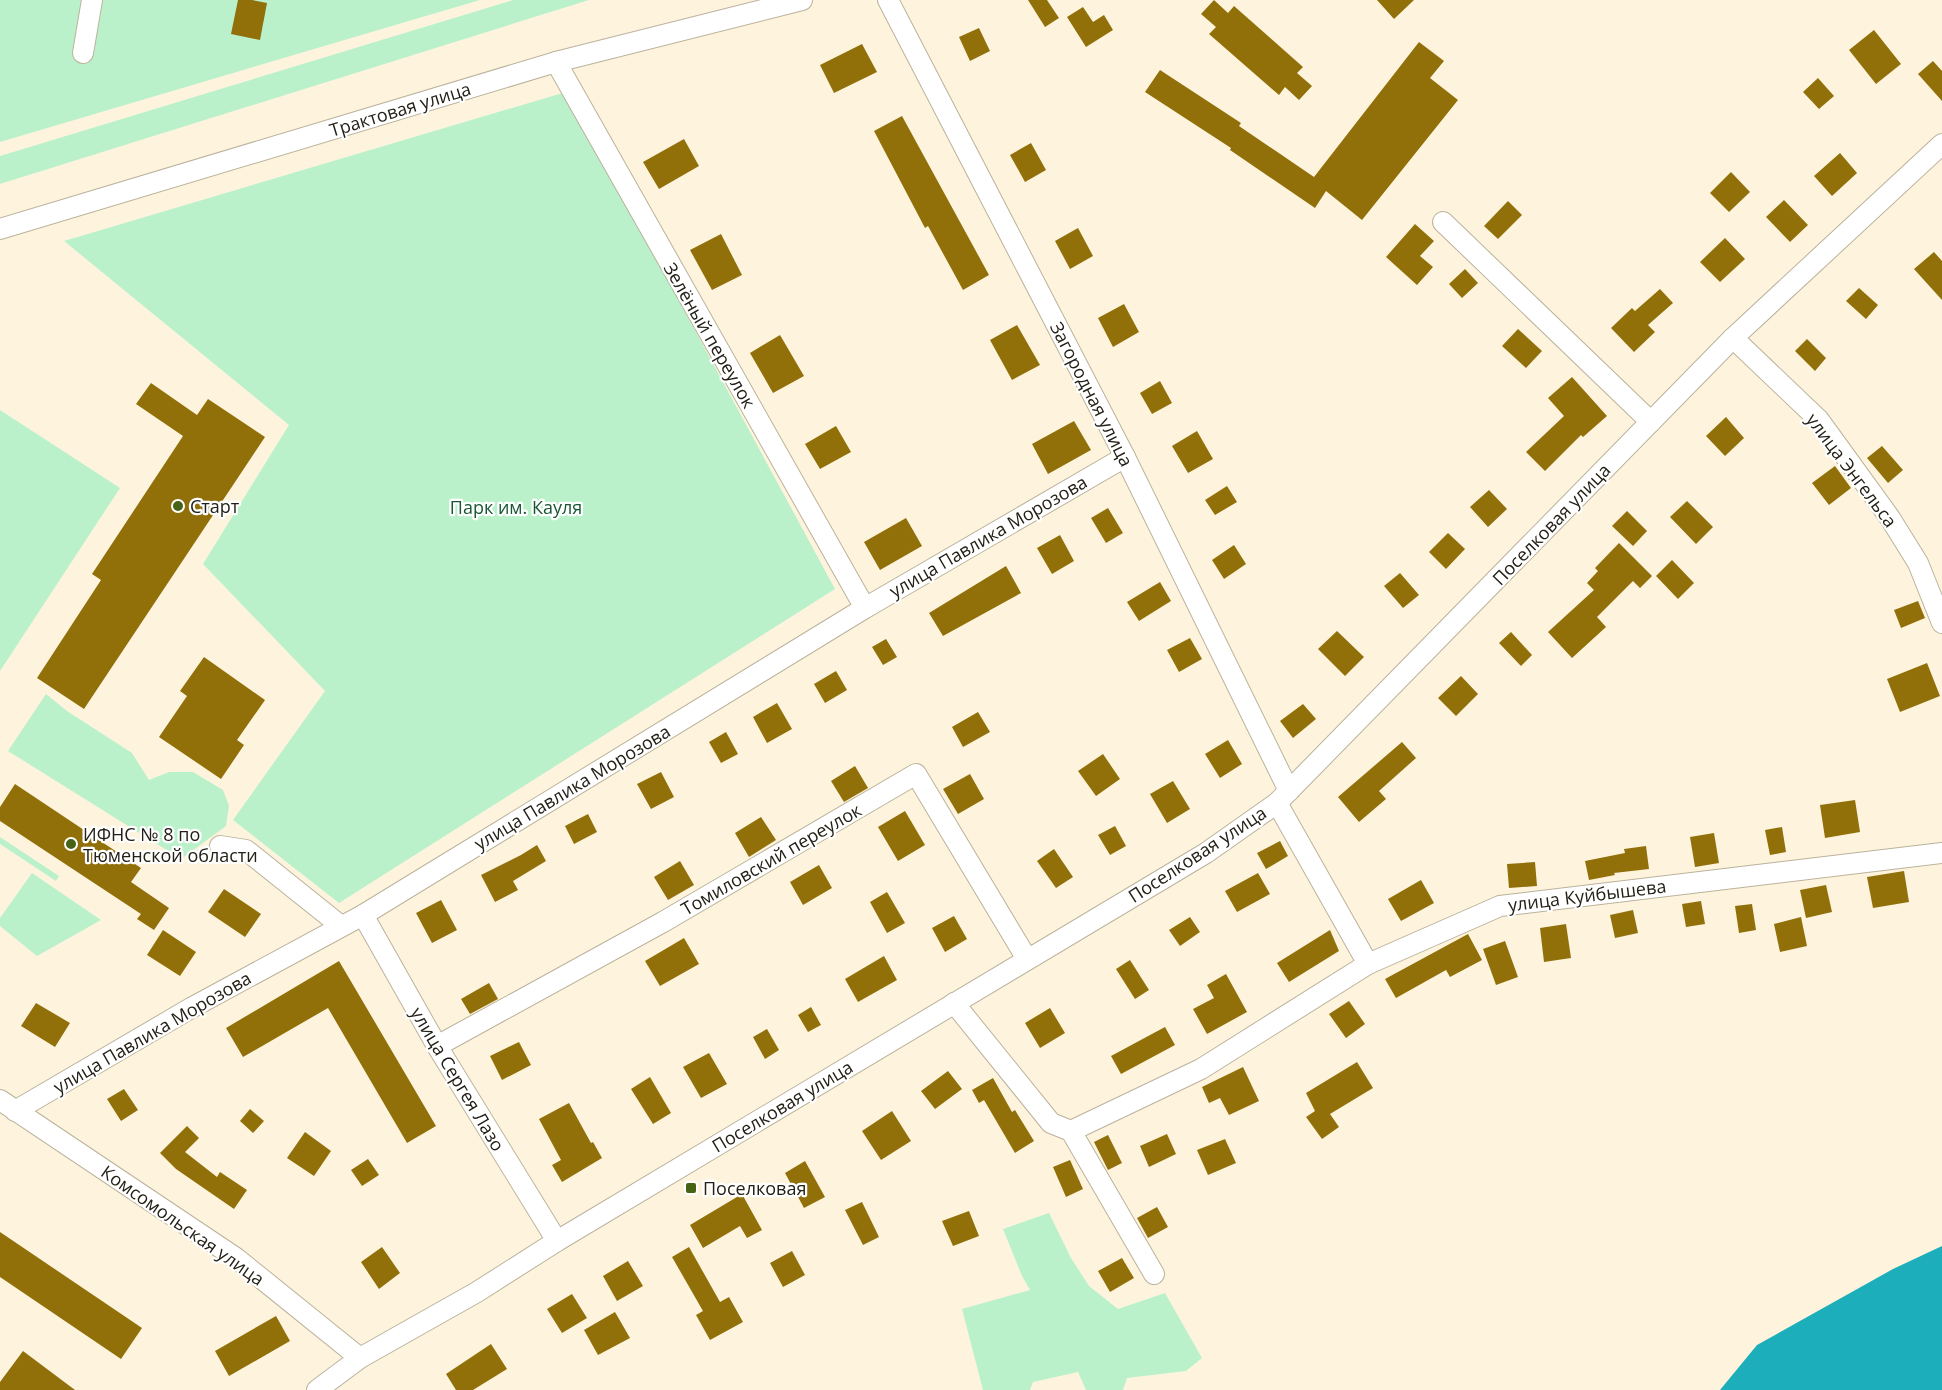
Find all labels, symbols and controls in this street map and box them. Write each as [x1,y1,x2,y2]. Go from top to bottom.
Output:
street label: Трактовая улица [326,76,474,142]
street label: Зелёный переулок [659,258,762,413]
street label: Загородная улица [1045,318,1139,470]
street label: улица Энгельса [1801,408,1903,532]
street label: Поселковая улица [1487,458,1615,590]
street label: улица Павлика Морозова [885,469,1091,603]
place label: Старт [190,494,240,518]
park label: Парк им. Кауля [450,495,582,519]
marker: Старт [171,499,185,513]
street label: улица Павлика Морозова [470,719,674,855]
street label: Томиловский переулок [677,797,866,920]
street label: Поселковая улица [1123,800,1271,908]
place label: ИФНС № 8 по Тюменской области [83,822,258,867]
marker: ИФНС № 8 по Тюменской области [64,837,78,851]
street label: улица Куйбышева [1507,873,1667,917]
street label: улица Павлика Морозова [49,965,255,1099]
street label: улица Сергея Лазо [406,1003,510,1155]
street label: Поселковая улица [707,1054,857,1158]
street label: Комсомольская улица [97,1160,269,1290]
place label: Поселковая [703,1176,806,1200]
marker: Поселковая [684,1181,698,1195]

